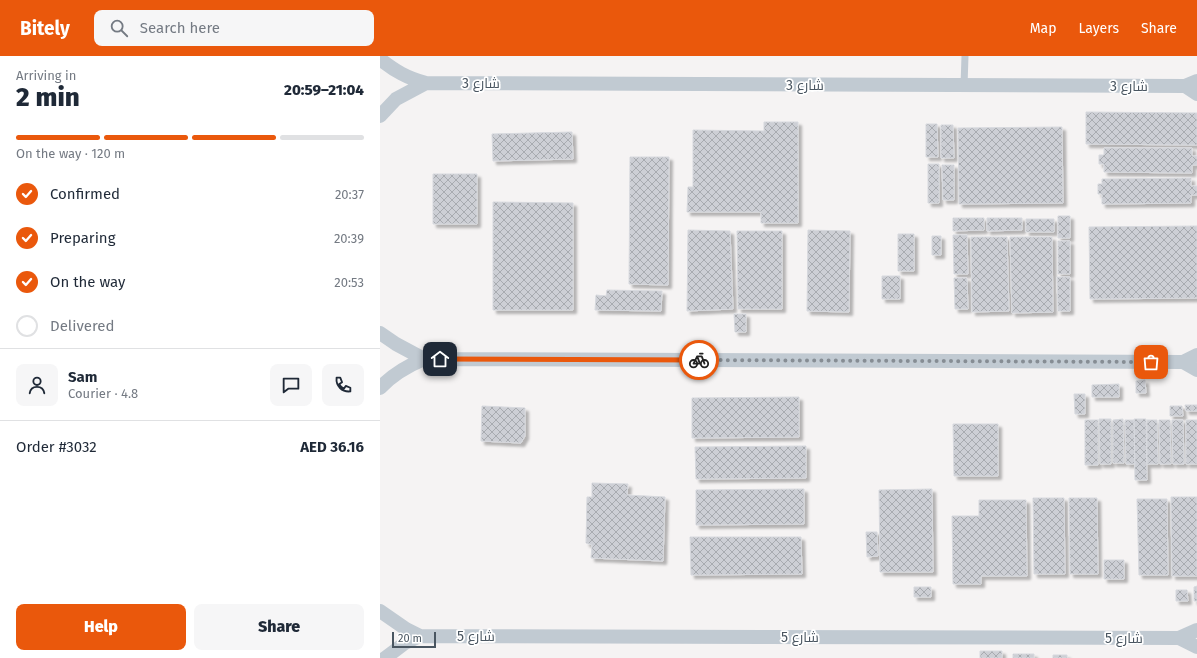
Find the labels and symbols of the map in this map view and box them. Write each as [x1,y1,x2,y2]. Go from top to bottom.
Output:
street label: شارع 3 [462,75,500,92]
street label: شارع 3 [786,77,824,94]
street label: شارع 3 [1110,78,1148,95]
courier [679,340,719,380]
pin [423,342,457,376]
pin [1134,345,1168,379]
street label: شارع 5 [457,628,495,645]
street label: شارع 5 [781,629,819,646]
scale bar [392,630,436,649]
street label: شارع 5 [1105,630,1143,647]

